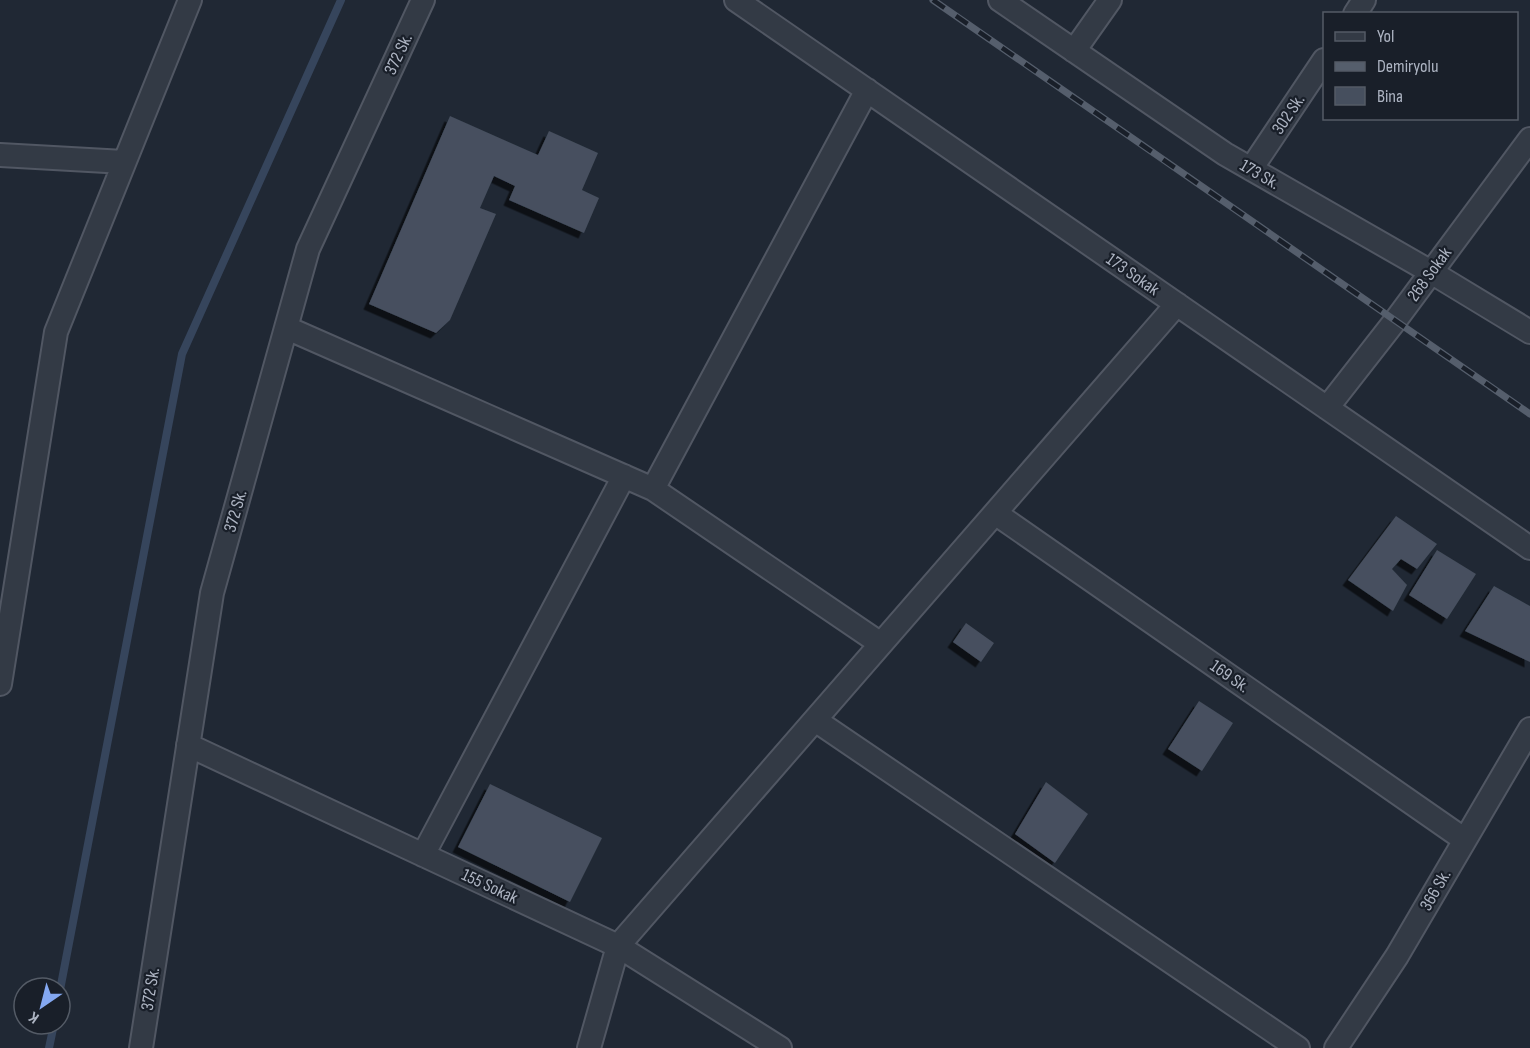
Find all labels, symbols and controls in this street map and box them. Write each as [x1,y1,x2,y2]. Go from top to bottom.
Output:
legend [1323,12,1518,120]
text: Yol [1377,26,1394,47]
street label: 372 Sk. [380,30,417,78]
text: Demiryolu [1377,56,1438,77]
text: Bina [1377,86,1403,107]
street label: 302 Sk. [1267,90,1309,138]
street label: 173 Sk. [1236,155,1283,194]
street label: 268 Sokak [1403,243,1456,306]
street label: 173 Sokak [1102,249,1163,300]
street label: 372 Sk. [219,488,251,535]
street label: 169 Sk. [1206,656,1253,697]
street label: 155 Sokak [458,864,521,909]
street label: 366 Sk. [1415,866,1456,915]
street label: 372 Sk. [137,966,164,1012]
north arrow [12,976,72,1036]
text: K [25,1007,43,1027]

